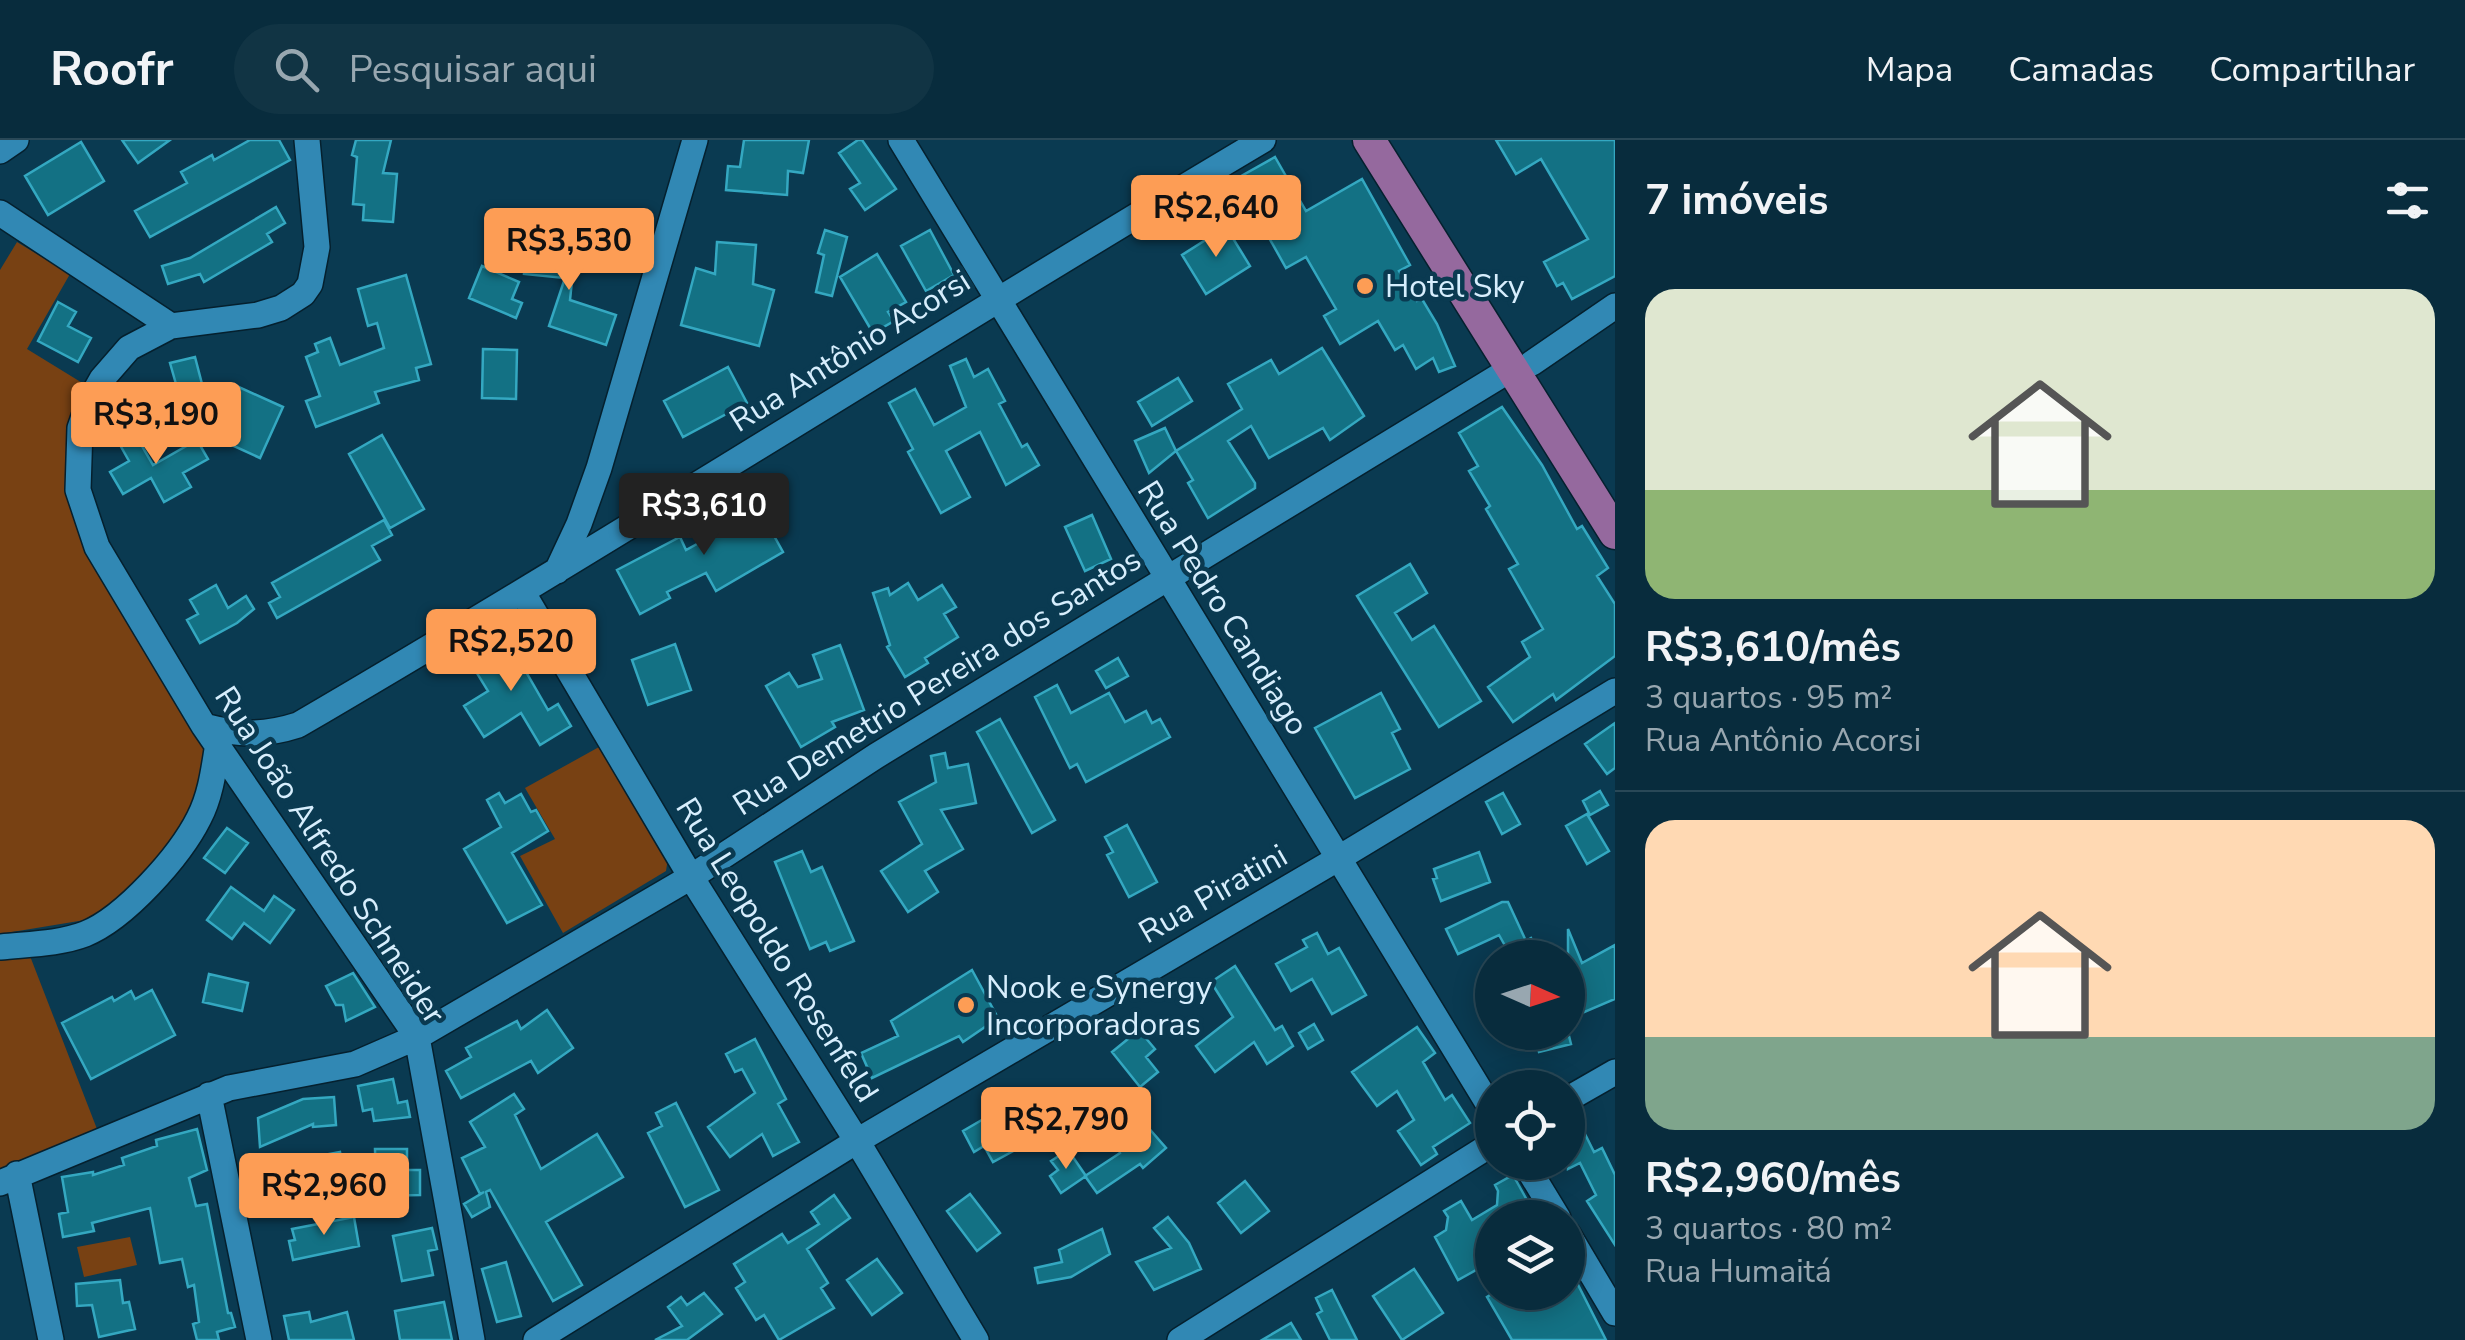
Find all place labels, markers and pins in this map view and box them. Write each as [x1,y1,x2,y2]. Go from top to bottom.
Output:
pin: R$2,640 [1124,175,1308,260]
pin: R$3,530 [477,208,661,293]
place label: Hotel Sky [1385,265,1525,308]
marker: Hotel Sky [1354,275,1376,297]
pin: R$3,190 [64,382,248,467]
pin: R$3,610 [612,473,796,558]
pin: R$2,520 [419,609,603,694]
place label: Nook e Synergy Incorporadoras [986,966,1213,1046]
marker: Nook e Synergy Incorporadoras [955,994,977,1016]
pin: R$2,790 [974,1087,1158,1172]
pin: R$2,960 [232,1153,416,1238]

